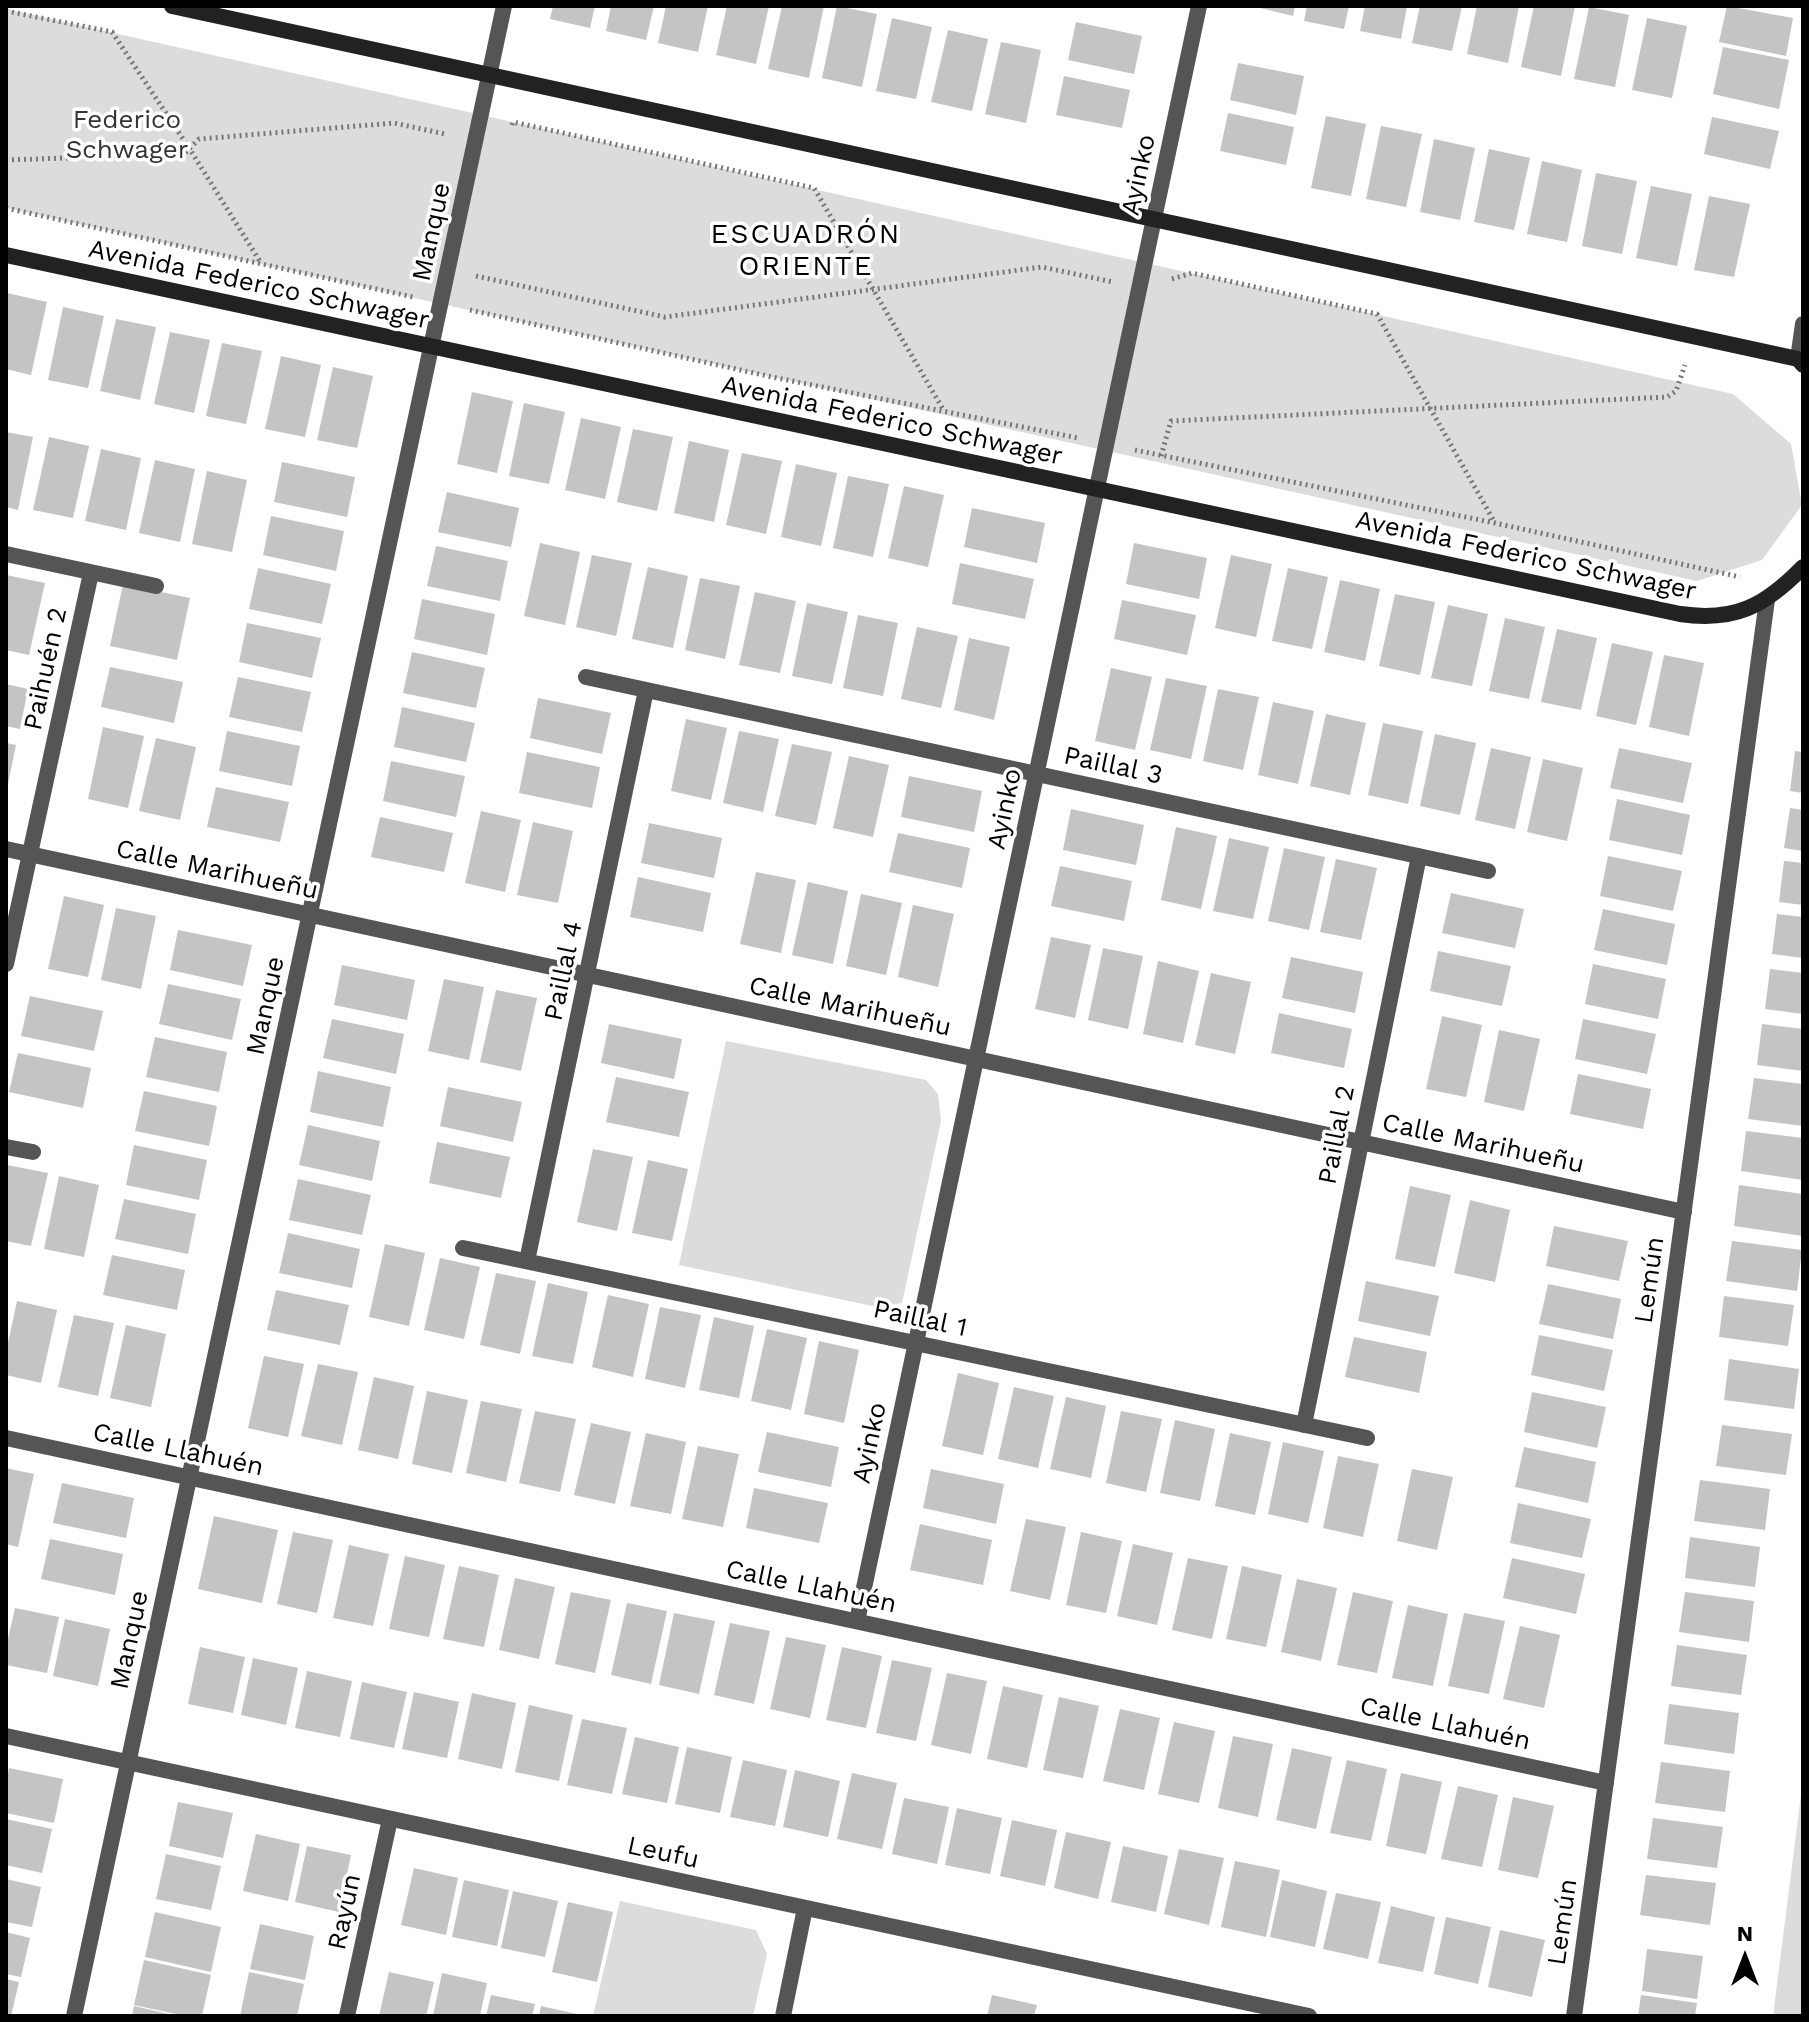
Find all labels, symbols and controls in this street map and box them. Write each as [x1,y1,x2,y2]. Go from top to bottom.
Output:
park label: Federico Schwager [66,104,188,166]
street label: Ayinko [1115,132,1163,218]
street label: Manque [406,180,458,284]
district label: ESCUADRÓN ORIENTE [711,218,901,284]
street label: Avenida Federico Schwager [86,234,432,336]
street label: Avenida Federico Schwager [719,370,1065,472]
street label: Avenida Federico Schwager [1353,505,1699,607]
street label: Paihuén 2 [18,605,74,733]
street label: Paillal 3 [1061,740,1165,792]
street label: Ayinko [981,766,1029,852]
street label: Calle Marihueñu [113,833,321,907]
street label: Paillal 4 [538,918,590,1024]
street label: Manque [240,954,292,1058]
street label: Calle Marihueñu [746,970,954,1044]
street label: Paillal 2 [1312,1083,1362,1187]
street label: Calle Marihueñu [1379,1107,1587,1181]
street label: Lemún [1628,1235,1672,1325]
street label: Paillal 1 [870,1294,970,1344]
street label: Ayinko [846,1400,894,1486]
street label: Calle Llahuén [90,1417,266,1483]
street label: Calle Llahuén [723,1554,899,1620]
street label: Manque [104,1588,156,1692]
street label: Calle Llahuén [1357,1691,1533,1757]
street label: Leufu [624,1830,702,1876]
street label: Rayún [322,1871,368,1953]
street label: Lemún [1541,1877,1585,1967]
north arrow [1705,1918,1785,1998]
text: N [1737,1921,1753,1946]

